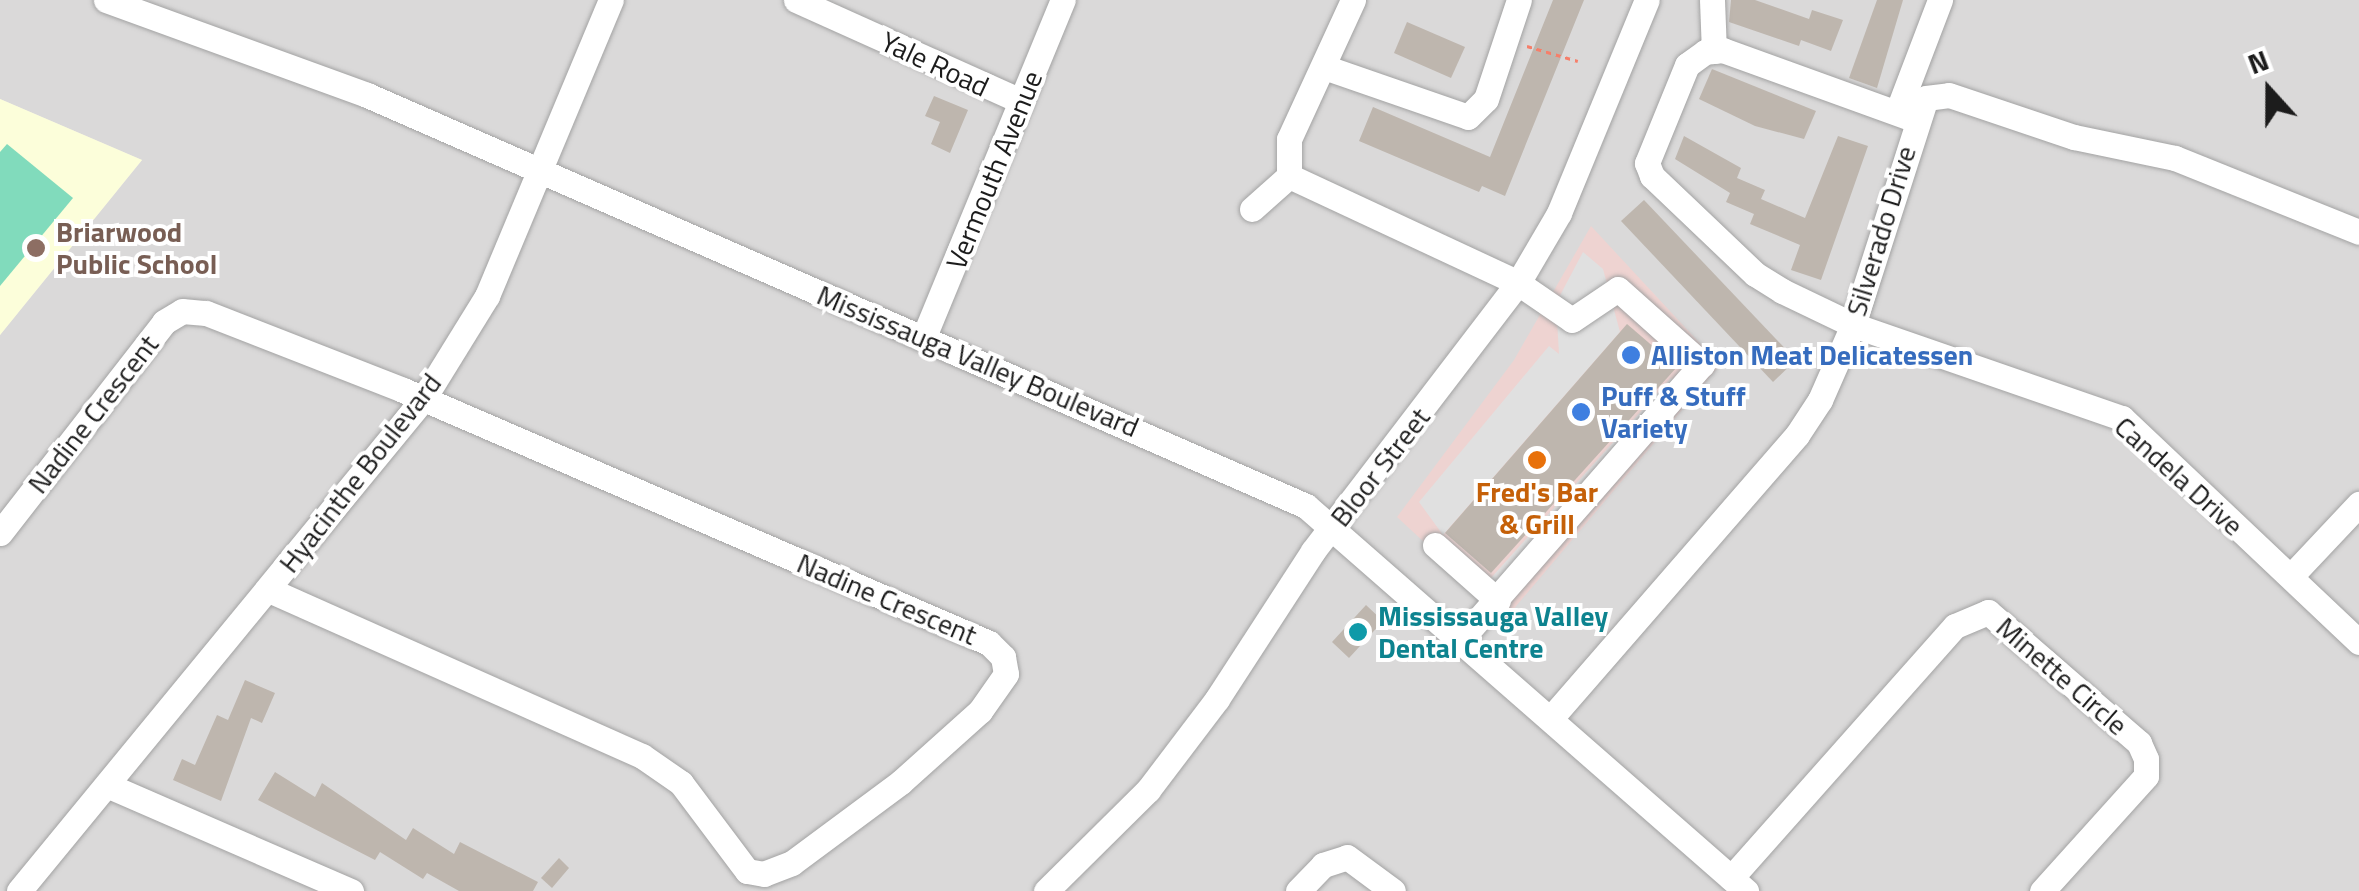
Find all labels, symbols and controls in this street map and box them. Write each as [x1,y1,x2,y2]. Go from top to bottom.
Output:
street label: Yale Road [876,25,994,103]
text: N [2241,38,2275,85]
north arrow [2219,40,2319,140]
street label: Vermouth Avenue [939,66,1049,274]
street label: Silverado Drive [1839,142,1923,320]
place label: Briarwood Public School [56,215,217,281]
marker: Briarwood Public School [25,237,47,259]
street label: Mississauga Valley Boulevard [812,278,1144,444]
street label: Nadine Crescent [21,328,165,500]
place label: Alliston Meat Delicatessen [1651,338,1973,372]
marker: Alliston Meat Delicatessen [1620,344,1642,366]
street label: Hyacinthe Boulevard [272,367,448,579]
place label: Puff & Stuff Variety [1601,379,1746,445]
street label: Bloor Street [1323,401,1437,533]
marker: Puff & Stuff Variety [1570,401,1592,423]
street label: Candela Drive [2108,410,2250,542]
marker: Fred's Bar & Grill [1526,449,1548,471]
place label: Fred's Bar & Grill [1476,475,1598,541]
street label: Nadine Crescent [792,546,982,652]
place label: Mississauga Valley Dental Centre [1378,599,1608,665]
street label: Minette Circle [1990,610,2134,742]
marker: Mississauga Valley Dental Centre [1347,621,1369,643]

